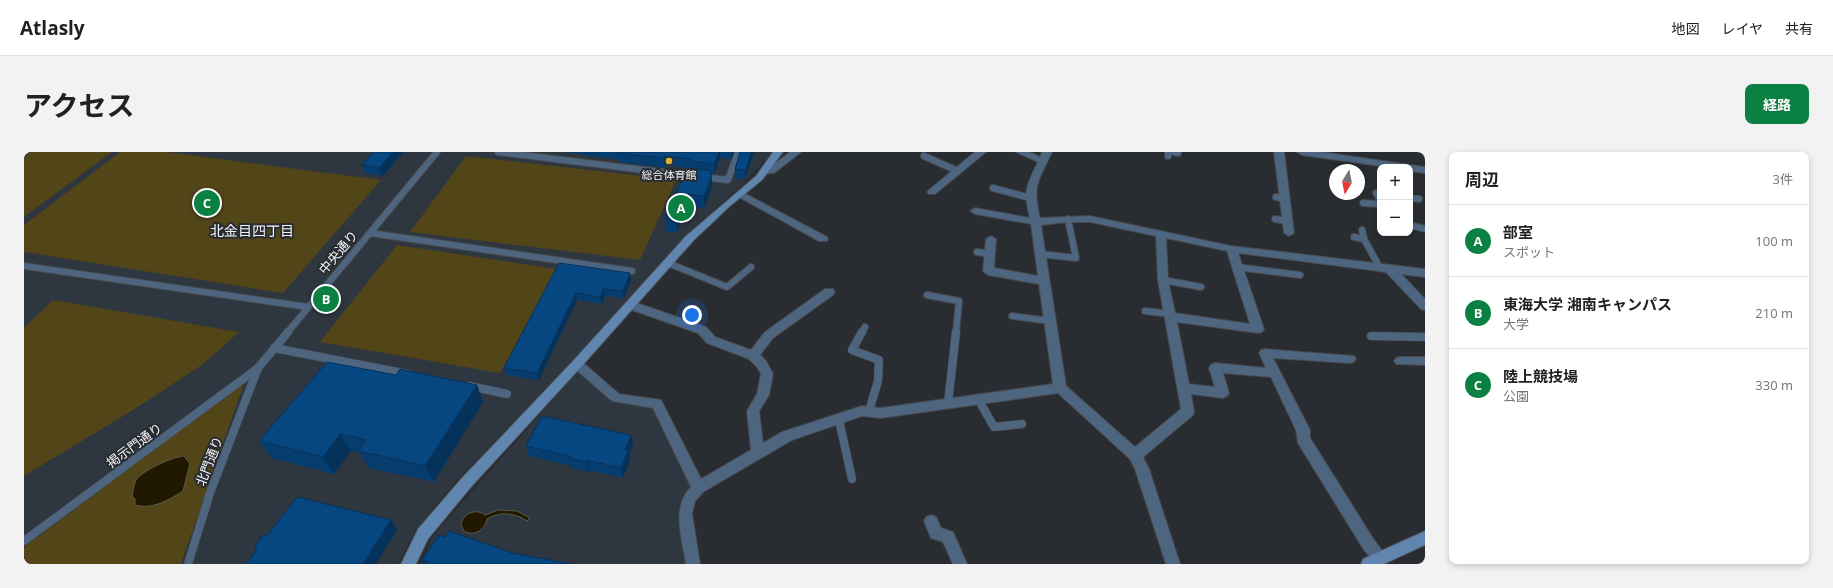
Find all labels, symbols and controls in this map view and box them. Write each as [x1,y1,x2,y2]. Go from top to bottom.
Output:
text: Atlasly [20,15,85,41]
text: 地図 [1671,19,1699,38]
text: レイヤ [1721,19,1763,38]
text: 共有 [1785,19,1813,38]
button: 経路 [1745,84,1809,124]
text: アクセス [24,86,135,124]
marker: 総合体育館 [664,156,674,166]
north arrow [1329,164,1365,200]
map controls [1377,164,1413,236]
button: + [1377,164,1413,200]
place label: 総合体育館 [642,167,697,182]
text: 周辺 [1465,168,1499,191]
text: 3件 [1773,170,1793,188]
pin: C [194,188,220,218]
pin: A [668,193,694,223]
button: − [1377,200,1413,236]
district label: 北金目四丁目 [210,221,294,240]
text: 部室 [1503,222,1533,242]
street label: 中央通り [314,226,362,278]
text: A [1474,232,1482,250]
text: 100 m [1755,232,1793,250]
text: スポット [1503,243,1555,261]
pin: B [313,284,339,314]
text: 東海大学 湘南キャンパス [1503,294,1672,314]
text: B [1474,304,1482,322]
text: 210 m [1755,304,1793,322]
your location [682,305,702,325]
text: 大学 [1503,315,1529,333]
text: 陸上競技場 [1503,366,1578,386]
text: C [1474,376,1482,394]
text: 330 m [1755,376,1793,394]
text: 公園 [1503,387,1529,405]
street label: 掲示門通り [102,419,166,471]
street label: 北門通り [191,433,227,489]

